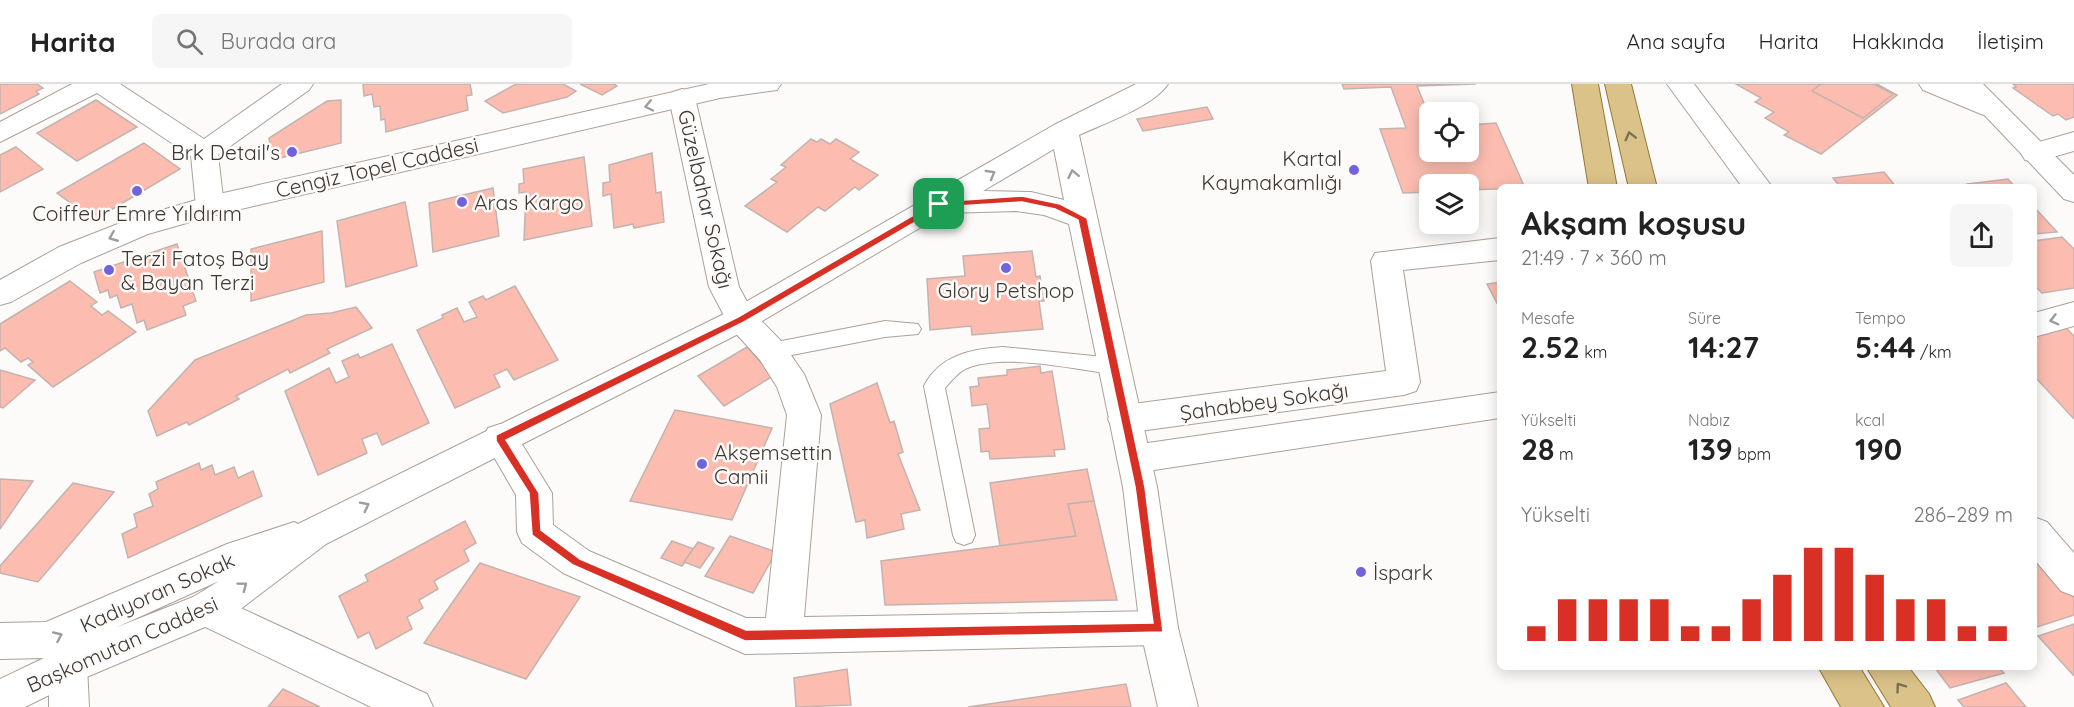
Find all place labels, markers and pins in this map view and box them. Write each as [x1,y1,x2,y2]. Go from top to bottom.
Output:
place label: Brk Detail's [171,139,280,165]
marker: Brk Detail's [285,145,299,159]
place label: Kartal Kaymakamlığı [1201,145,1342,195]
marker: Kartal Kaymakamlığı [1347,163,1361,177]
pin [913,178,964,229]
marker: Coiffeur Emre Yıldırım [130,184,144,198]
place label: Aras Kargo [474,189,584,215]
marker: Aras Kargo [455,195,469,209]
place label: Coiffeur Emre Yıldırım [32,200,242,226]
place label: Terzi Fatoş Bay & Bayan Terzi [121,245,269,295]
marker: Glory Petshop [999,261,1013,275]
marker: Terzi Fatoş Bay & Bayan Terzi [102,263,116,277]
place label: Glory Petshop [938,277,1074,303]
place label: Akşemsettin Camii [714,439,832,489]
marker: Akşemsettin Camii [695,457,709,471]
place label: İspark [1373,559,1433,585]
marker: İspark [1354,565,1368,579]

